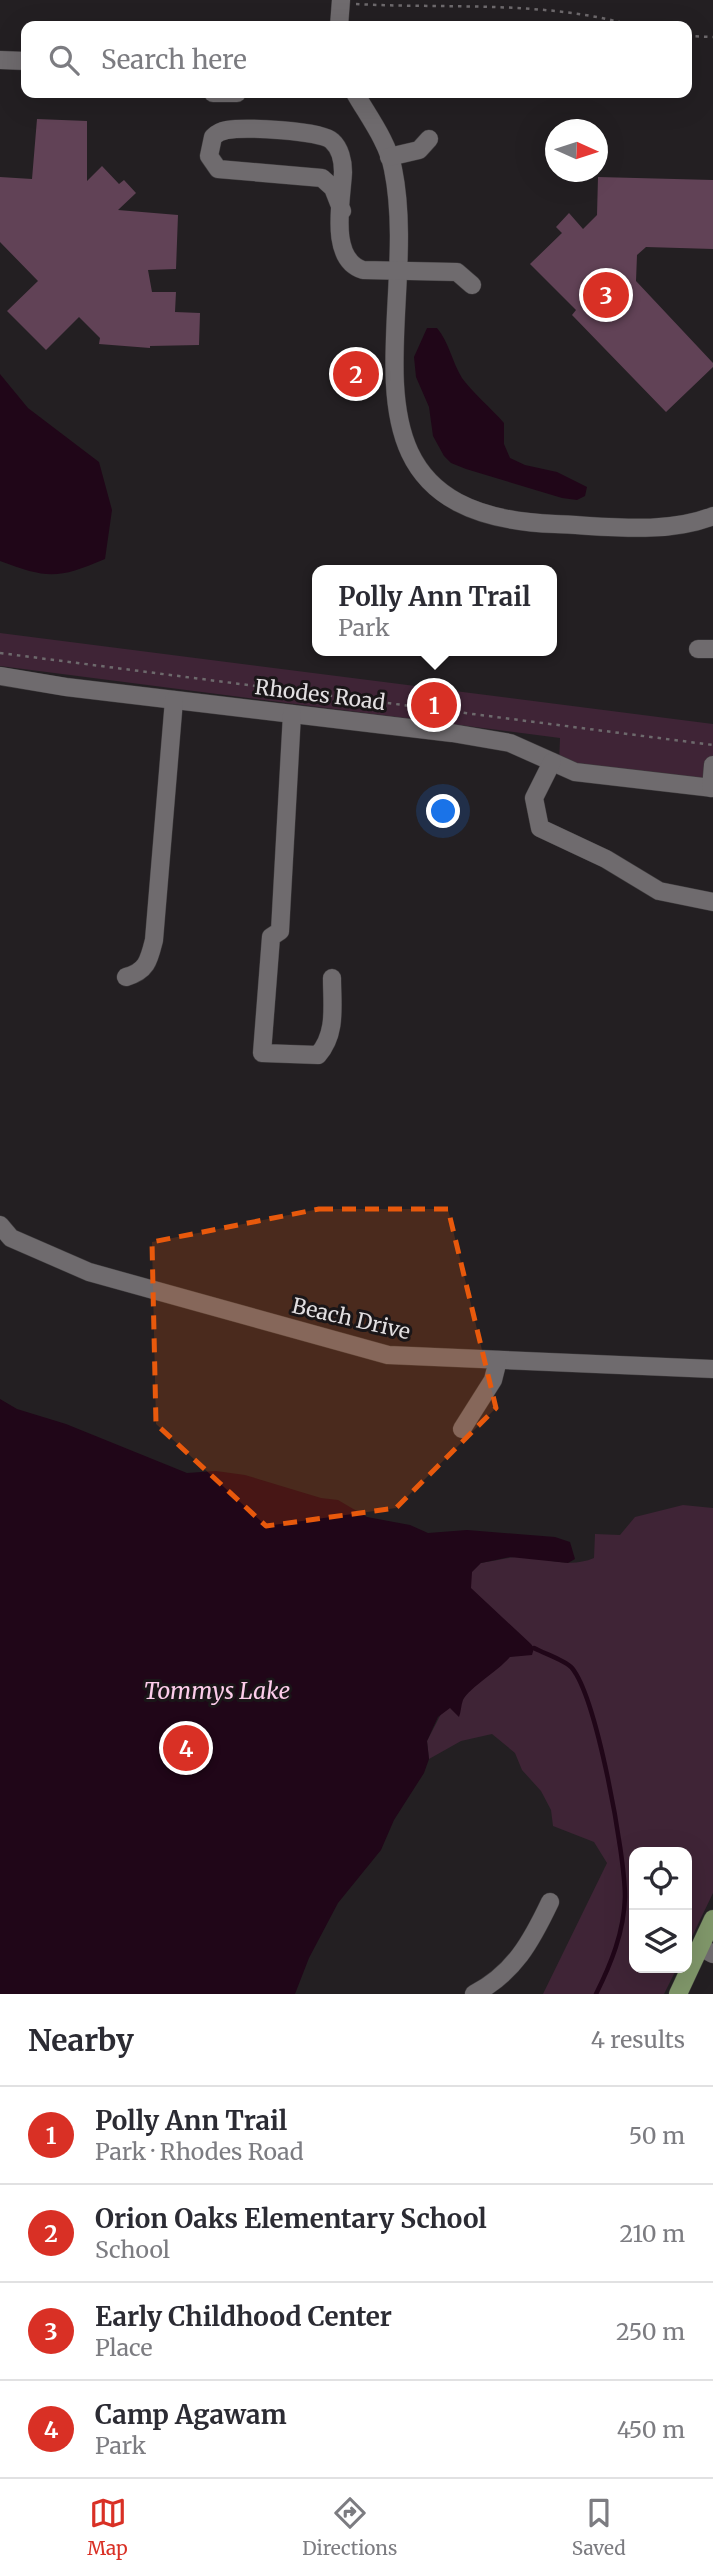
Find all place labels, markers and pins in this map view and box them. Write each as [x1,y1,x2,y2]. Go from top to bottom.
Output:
pin: 3 [583,269,629,321]
pin: 2 [333,348,379,400]
pin: 1 [411,679,457,731]
pin: 4 [163,1722,209,1774]

